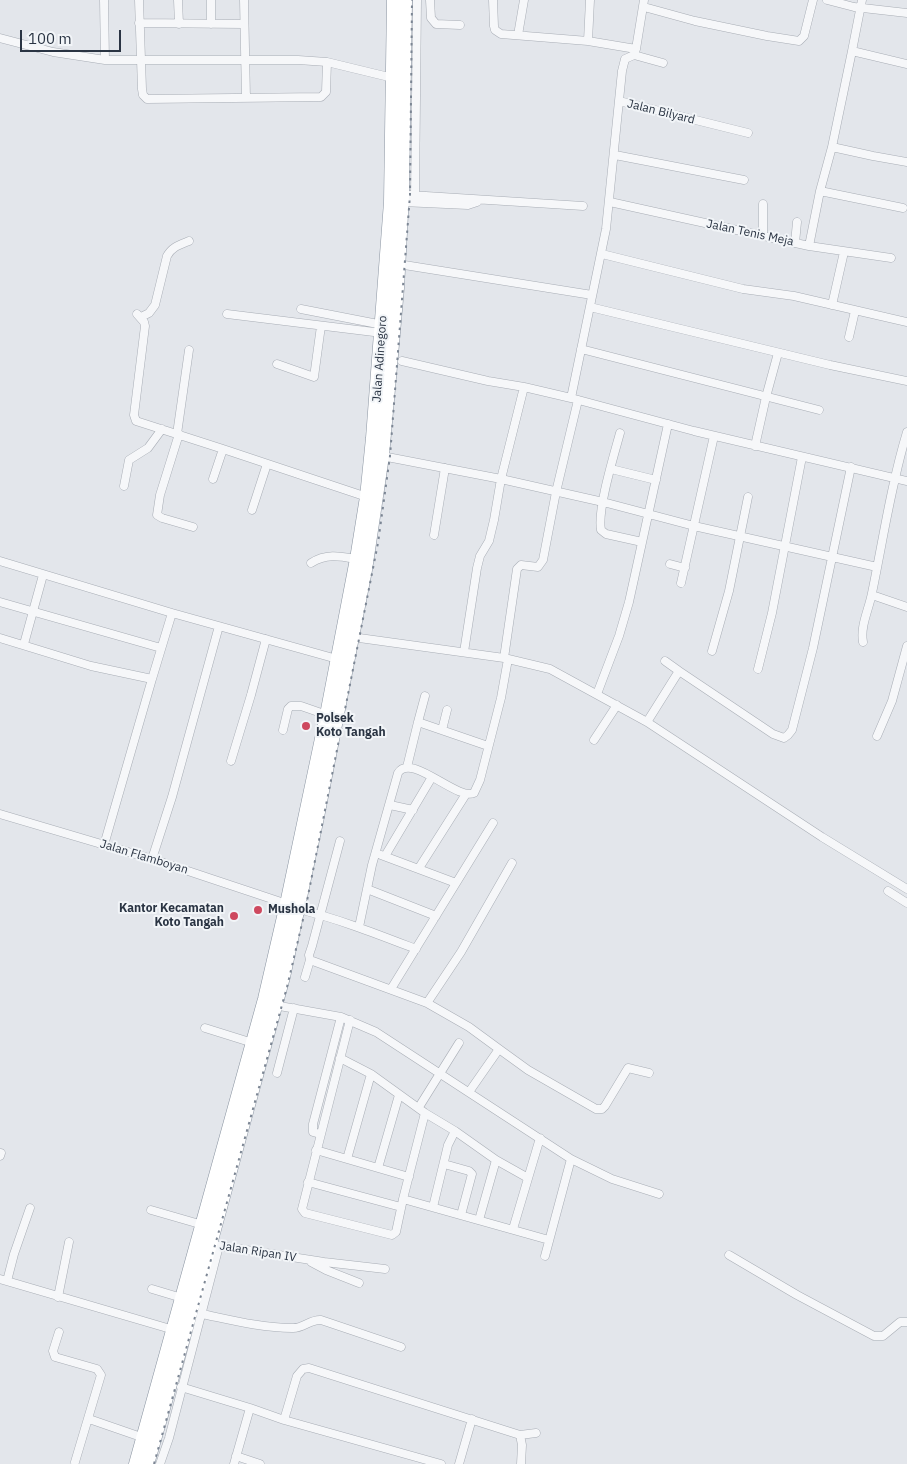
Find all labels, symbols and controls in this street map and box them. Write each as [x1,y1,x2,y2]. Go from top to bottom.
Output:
scale bar [22,20,124,52]
text: 100 m [28,29,72,48]
street label: Jalan Bilyard [626,97,696,127]
street label: Jalan Tenis Meja [705,217,795,249]
street label: Jalan Adinegoro [370,315,390,403]
place label: Polsek Koto Tangah [316,712,386,740]
marker: Polsek Koto Tangah [300,720,312,732]
street label: Jalan Flamboyan [98,837,190,877]
place label: Kantor Kecamatan Koto Tangah [119,902,224,930]
place label: Mushola [268,903,315,917]
marker: Mushola [252,904,264,916]
marker: Kantor Kecamatan Koto Tangah [228,910,240,922]
street label: Jalan Ripan IV [219,1239,297,1265]

